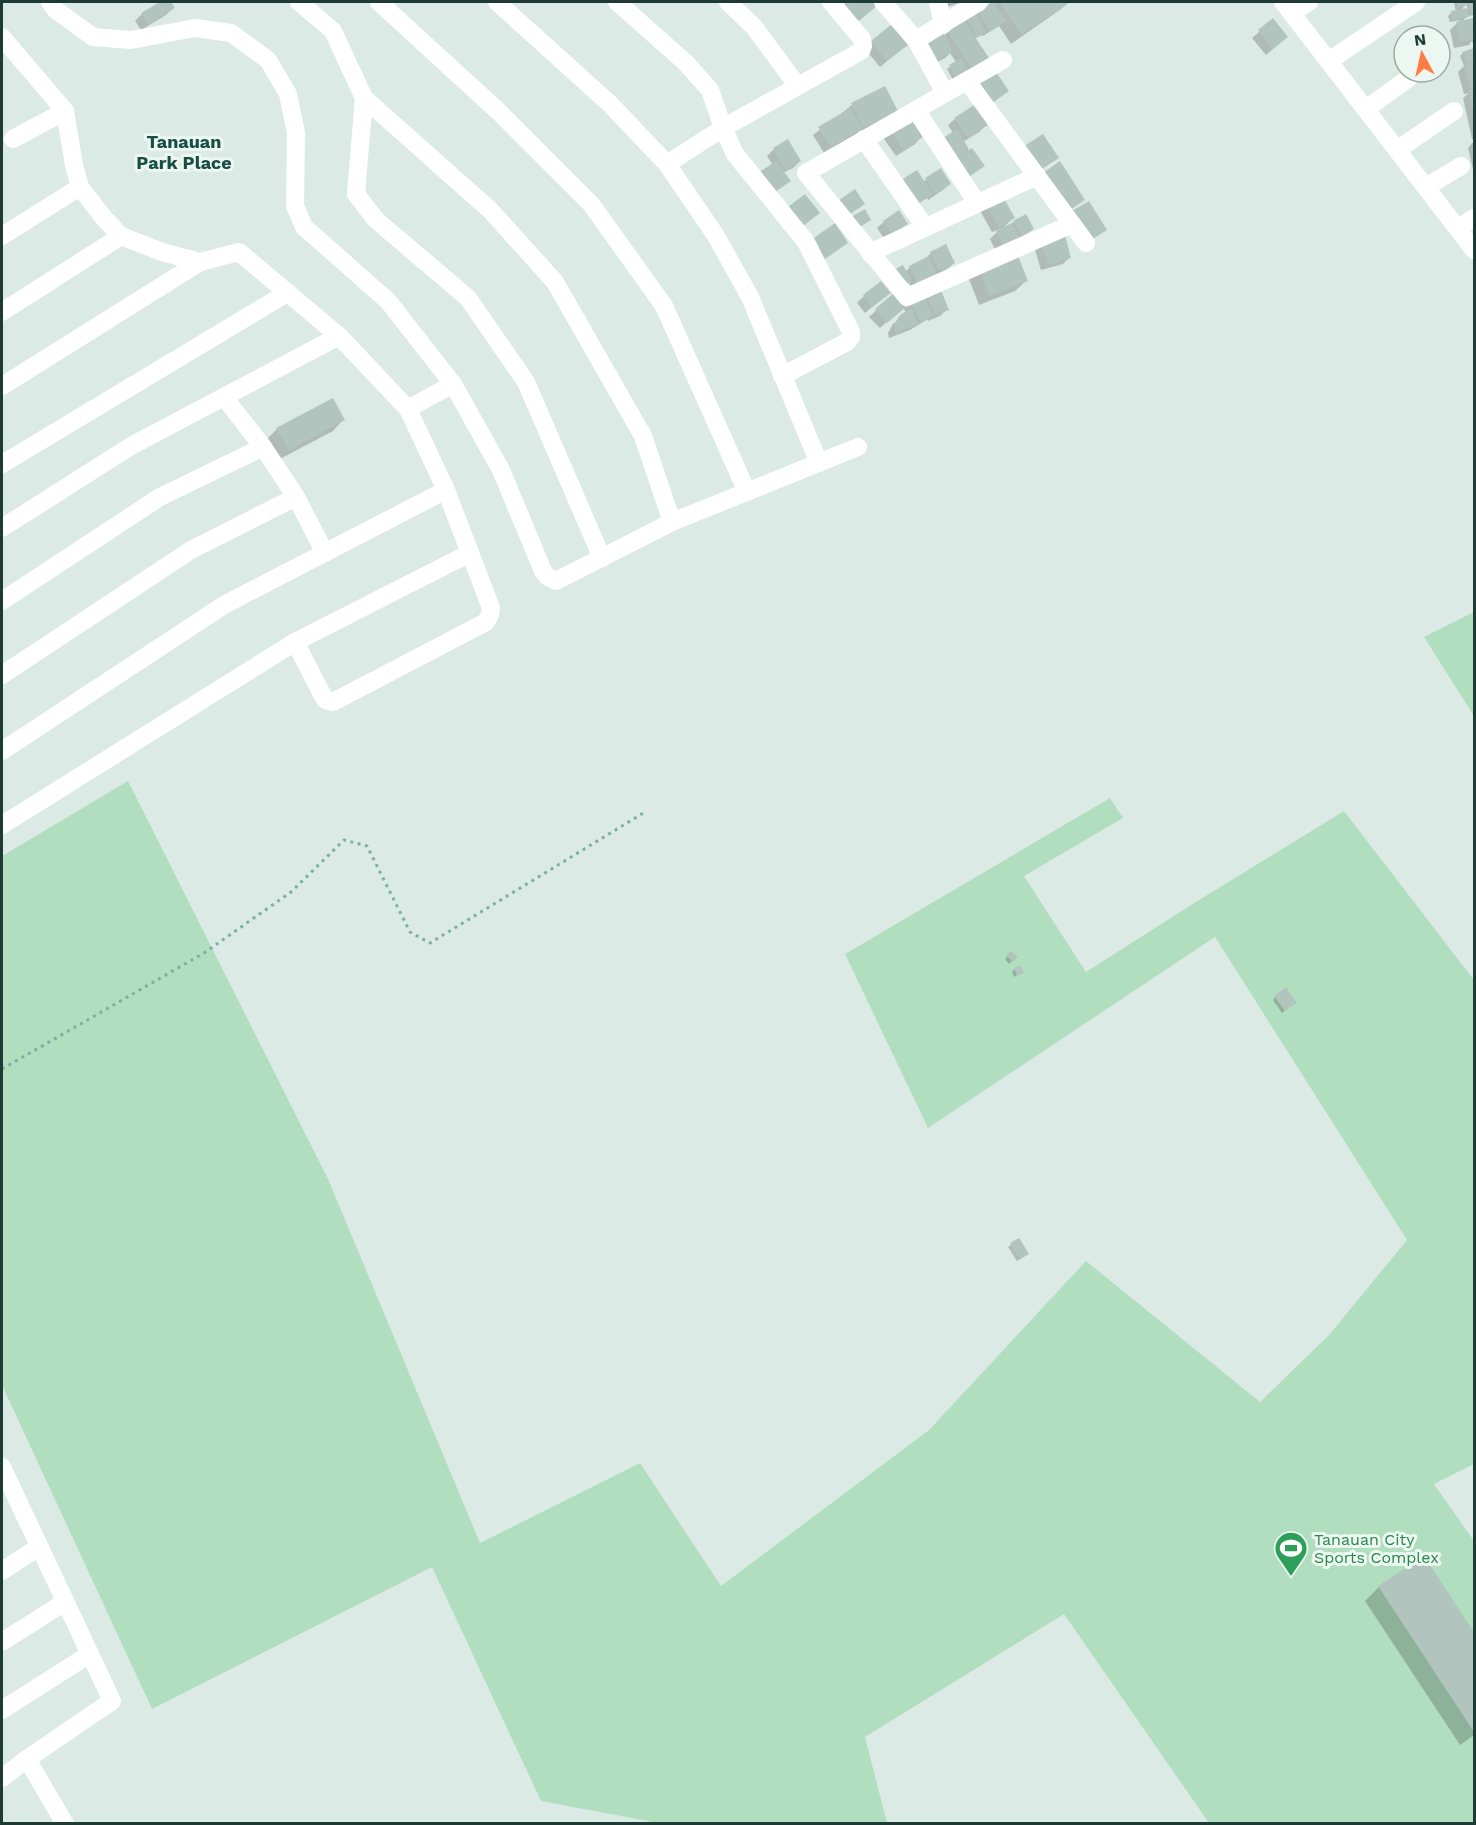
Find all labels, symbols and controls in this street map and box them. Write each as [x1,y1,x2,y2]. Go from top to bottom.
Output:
north arrow [1392,24,1452,84]
text: N [1413,29,1427,50]
district label: Tanauan Park Place [136,131,232,173]
sports icon: Tanauan City Sports Complex [1273,1530,1309,1577]
place label: Tanauan City Sports Complex [1314,1530,1439,1567]

